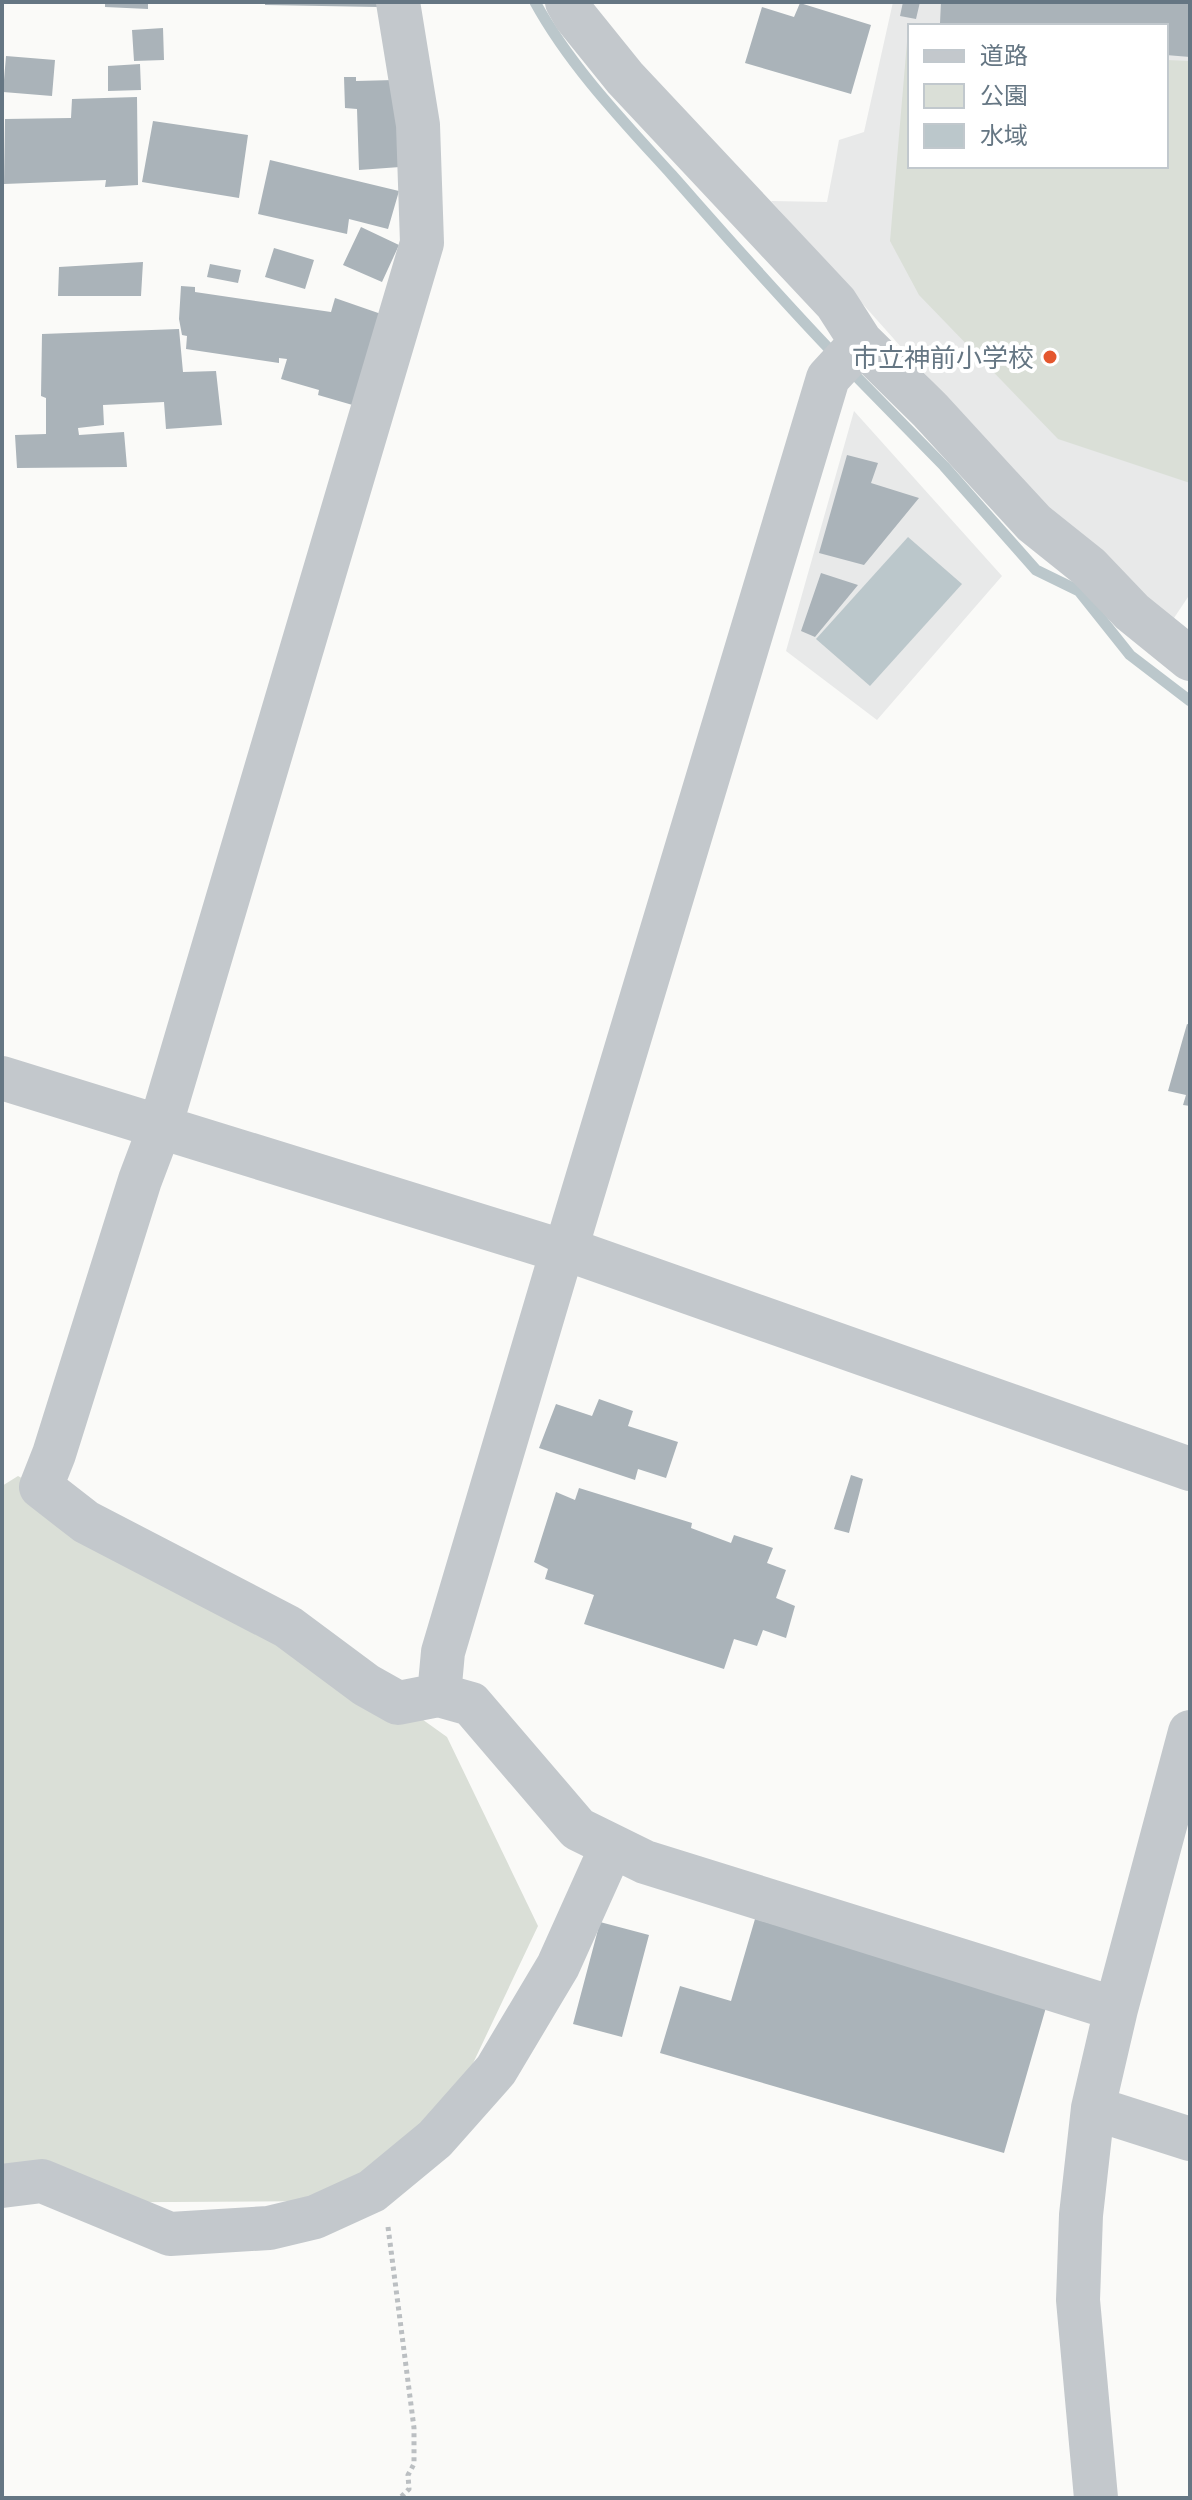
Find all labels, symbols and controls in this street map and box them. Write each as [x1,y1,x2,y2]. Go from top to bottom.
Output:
legend [908,24,1168,168]
text: 道路 [980,39,1028,71]
text: 公園 [980,79,1028,111]
text: 水域 [980,119,1028,151]
place label: 市立神前小学校 [852,340,1034,374]
marker: 市立神前小学校 [1041,348,1059,366]

